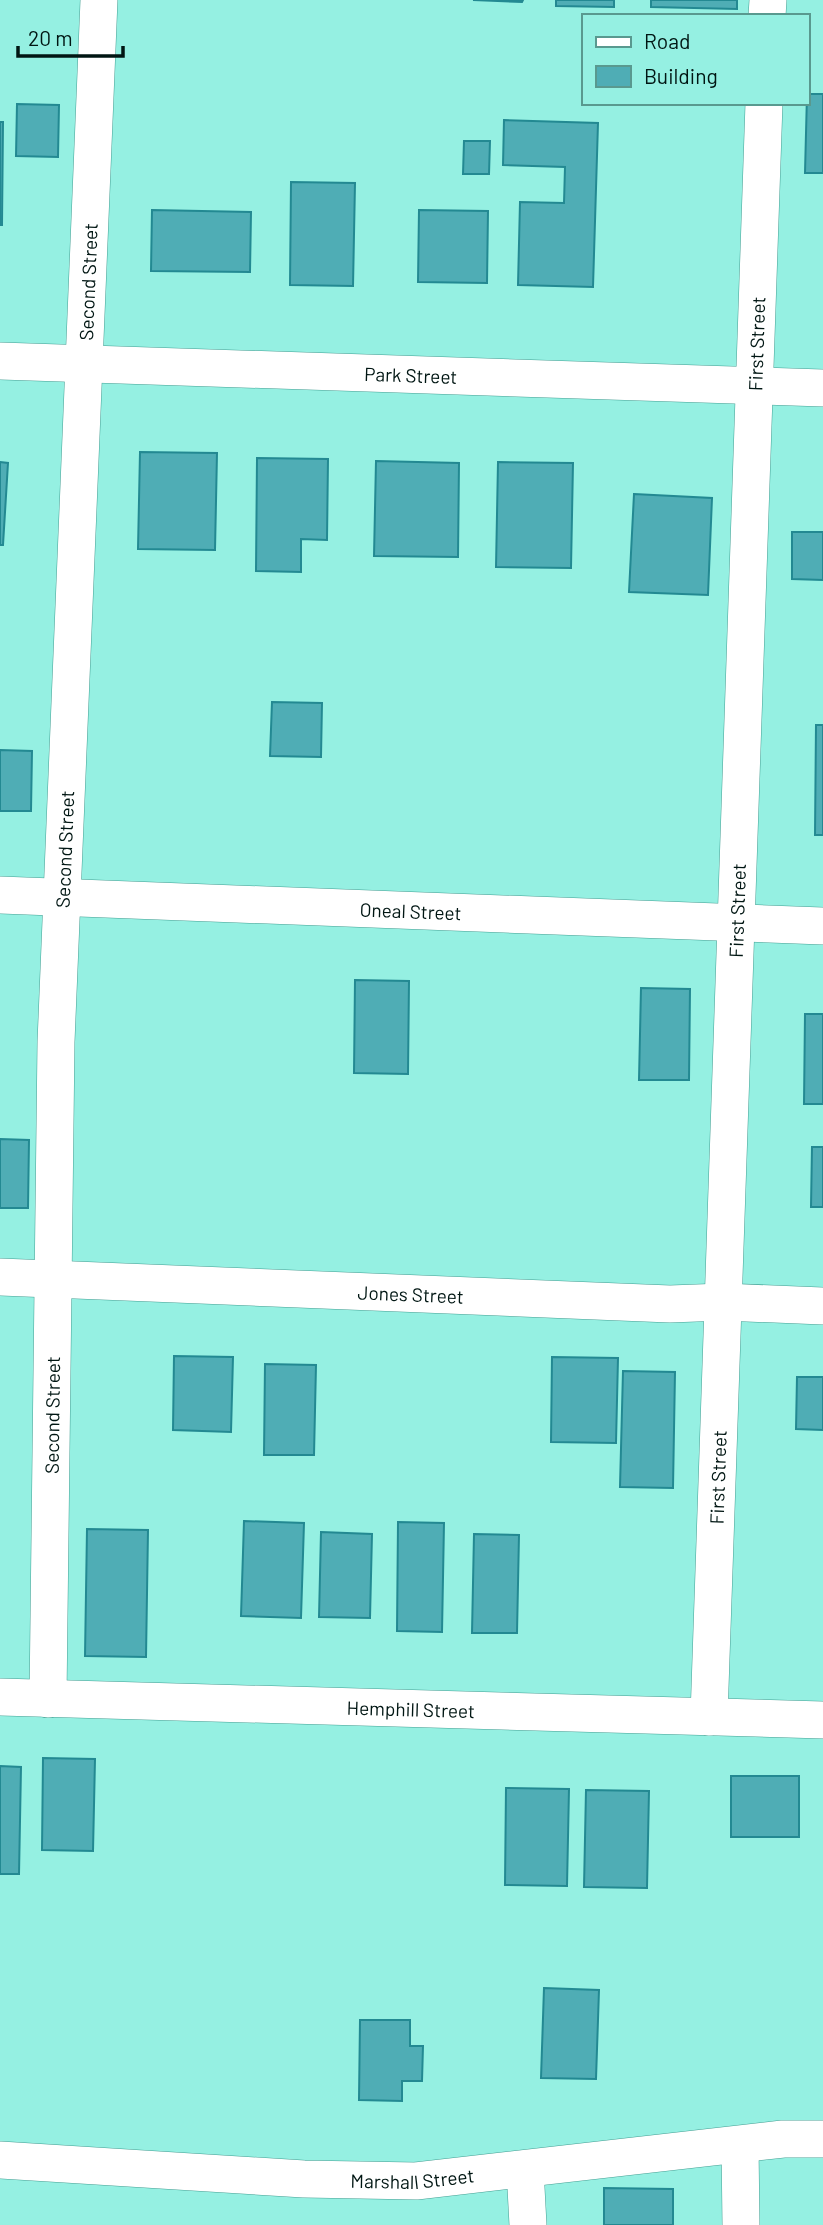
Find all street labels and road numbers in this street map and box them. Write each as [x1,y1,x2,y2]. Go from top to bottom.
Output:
street label: Second Street [73,222,101,341]
street label: First Street [743,296,769,391]
street label: Park Street [364,361,458,387]
street label: Second Street [50,790,78,908]
street label: First Street [723,863,750,958]
street label: Oneal Street [359,897,462,924]
street label: Jones Street [357,1280,464,1307]
street label: Second Street [39,1356,64,1474]
street label: First Street [704,1430,730,1525]
street label: Hemphill Street [346,1695,475,1722]
street label: Marshall Street [350,2163,475,2193]

